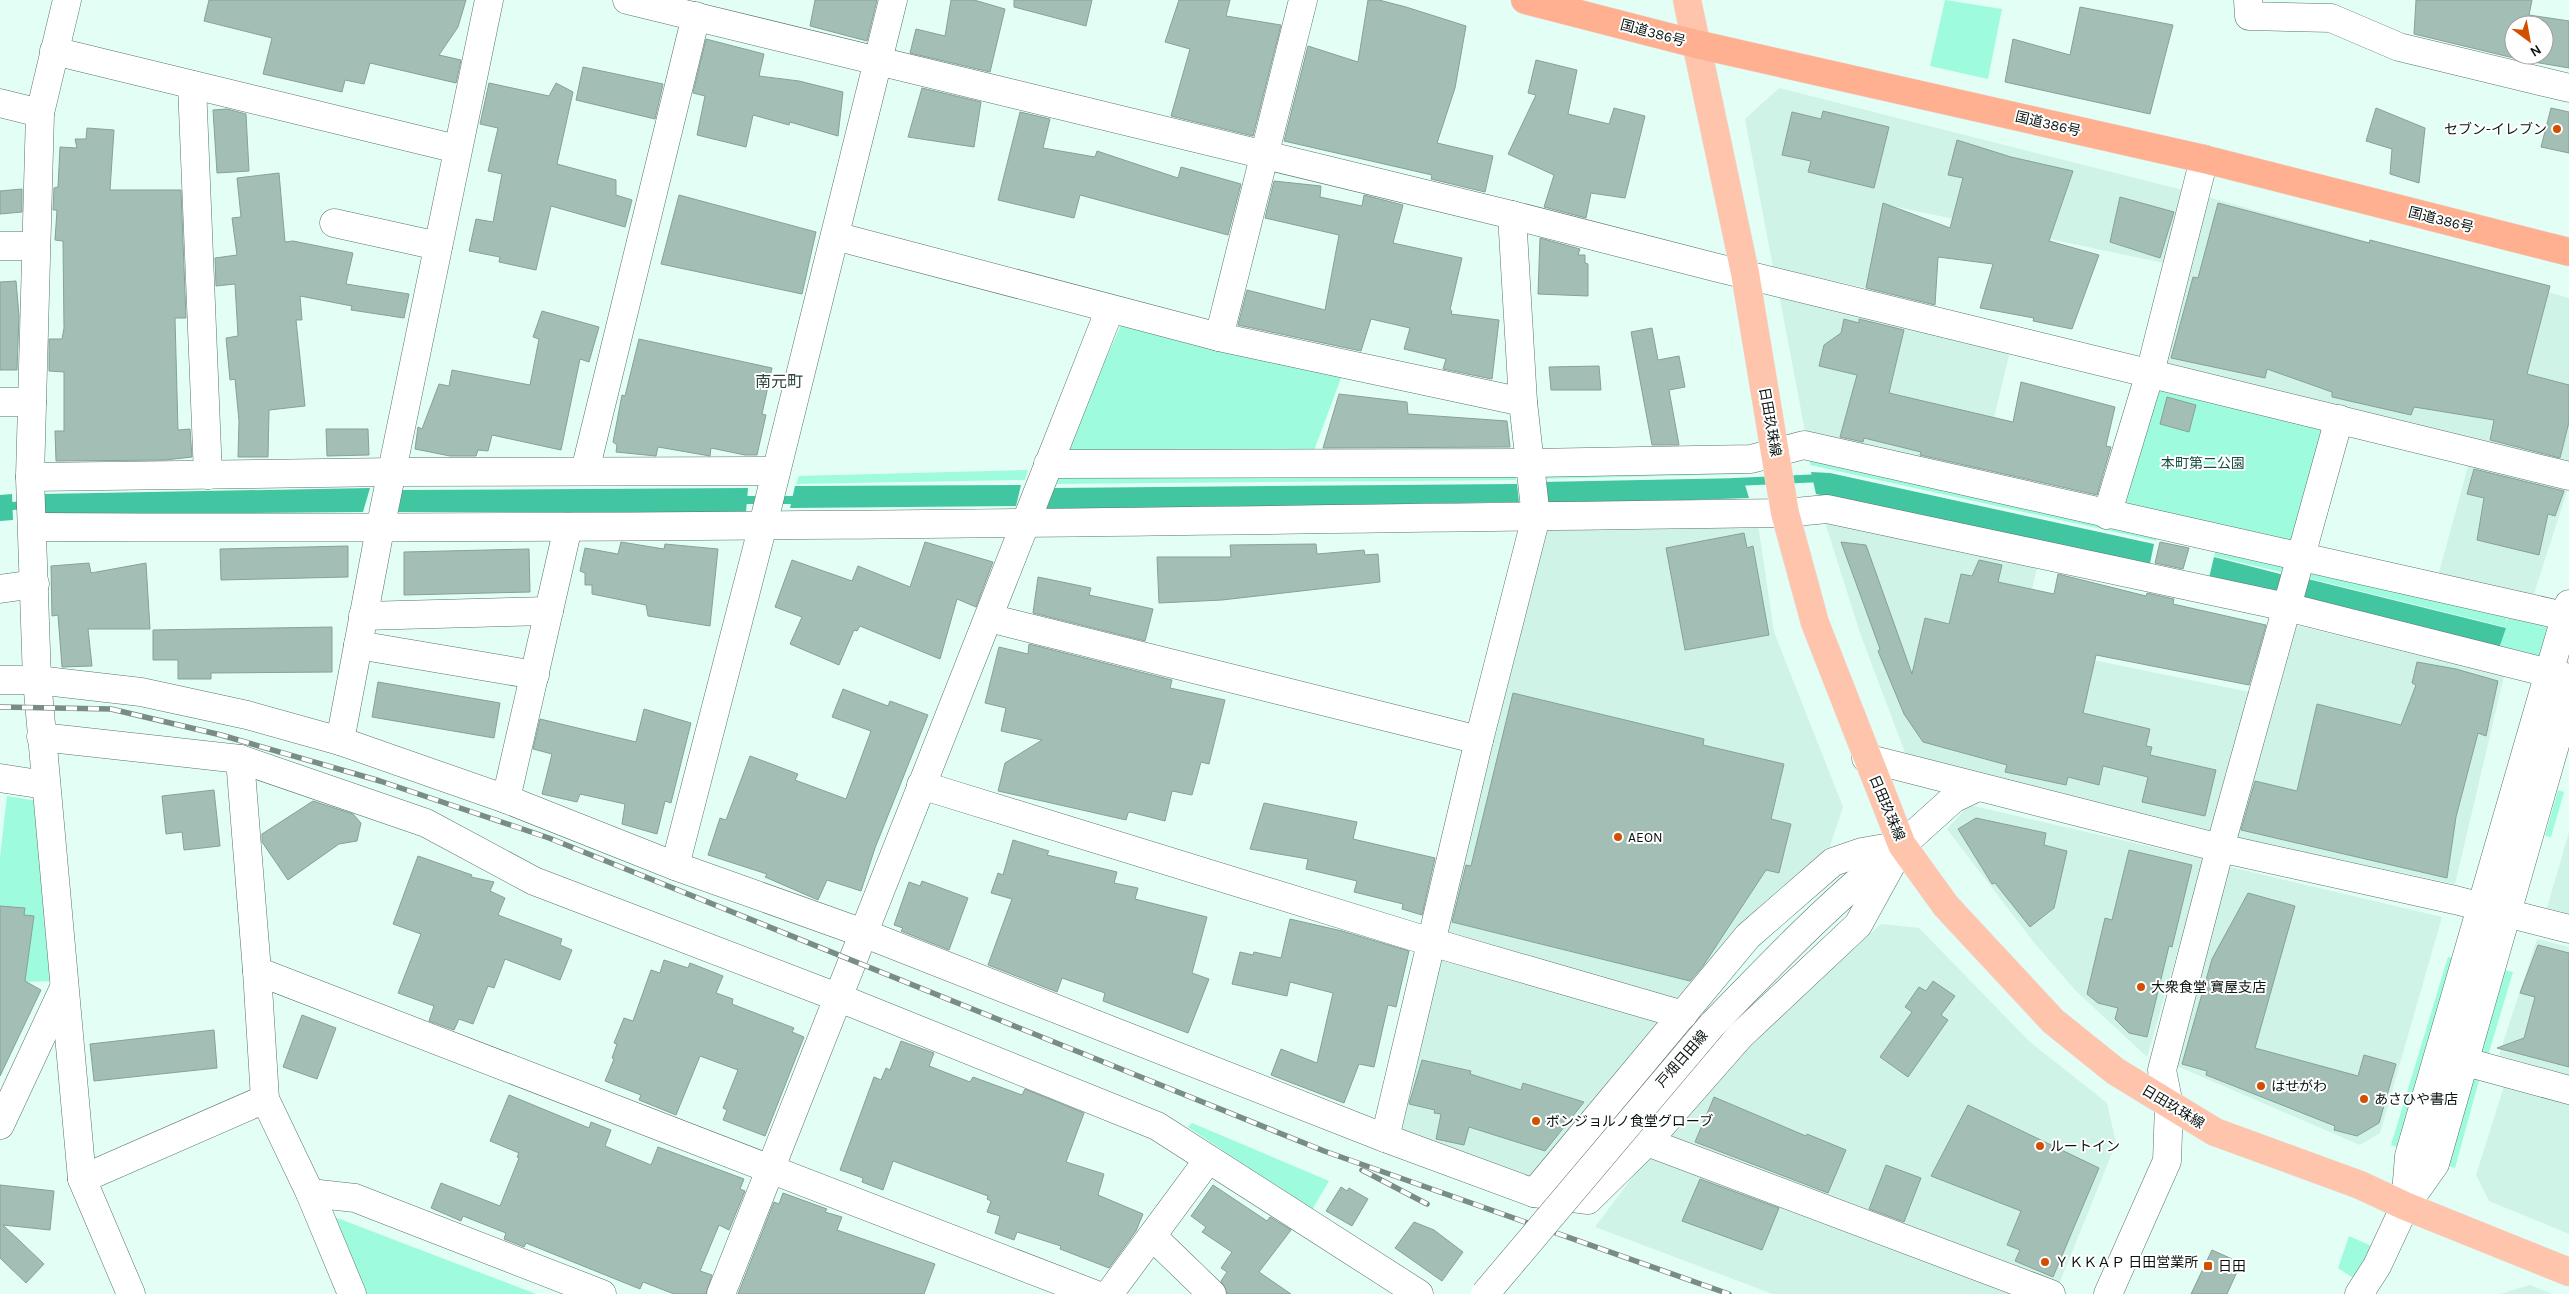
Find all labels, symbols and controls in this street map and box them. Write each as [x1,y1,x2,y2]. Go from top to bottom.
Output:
north arrow [2504,15,2554,65]
street label: 国道386号 [1618,16,1688,50]
text: N [2527,41,2544,60]
street label: 国道386号 [2013,108,2083,140]
place label: セブン-イレブン [2444,121,2547,138]
marker: セブン-イレブン [2551,123,2563,135]
street label: 国道386号 [2406,204,2476,236]
district label: 南元町 [755,372,803,391]
street label: 日田玖珠線 [1756,386,1784,458]
park label: 本町第二公園 [2161,455,2245,472]
street label: 日田玖珠線 [1866,772,1908,844]
place label: AEON [1628,829,1663,846]
marker: AEON [1612,831,1624,843]
place label: 大衆食堂 寶屋支店 [2151,979,2266,996]
marker: 大衆食堂 寶屋支店 [2135,981,2147,993]
street label: 戸畑日田線 [1653,1027,1711,1091]
place label: はせがわ [2271,1078,2327,1095]
marker: はせがわ [2255,1080,2267,1092]
street label: 日田玖珠線 [2139,1082,2207,1132]
place label: あさひや書店 [2374,1091,2458,1108]
marker: あさひや書店 [2358,1093,2370,1105]
place label: ボンジョルノ食堂グローブ [1546,1113,1713,1130]
marker: ボンジョルノ食堂グローブ [1530,1115,1542,1127]
place label: ルートイン [2050,1138,2120,1155]
marker: ルートイン [2034,1140,2046,1152]
place label: ＹＫＫＡＰ 日田営業所 [2055,1254,2198,1271]
marker: ＹＫＫＡＰ 日田営業所 [2039,1256,2051,1268]
place label: 日田 [2218,1258,2246,1275]
marker: 日田 [2202,1260,2214,1272]

